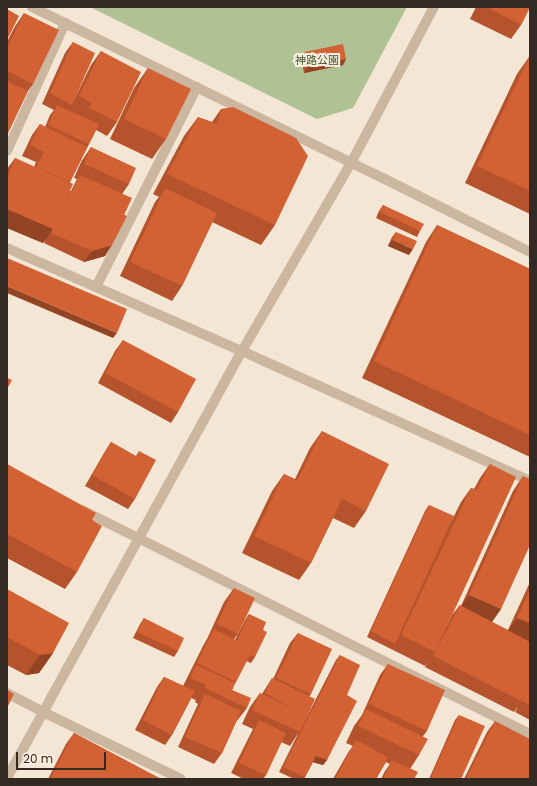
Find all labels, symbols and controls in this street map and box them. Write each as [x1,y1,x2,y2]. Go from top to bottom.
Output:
park label: 神路公園 [295,53,339,67]
scale bar [18,744,108,770]
text: 20 m [23,750,53,767]

